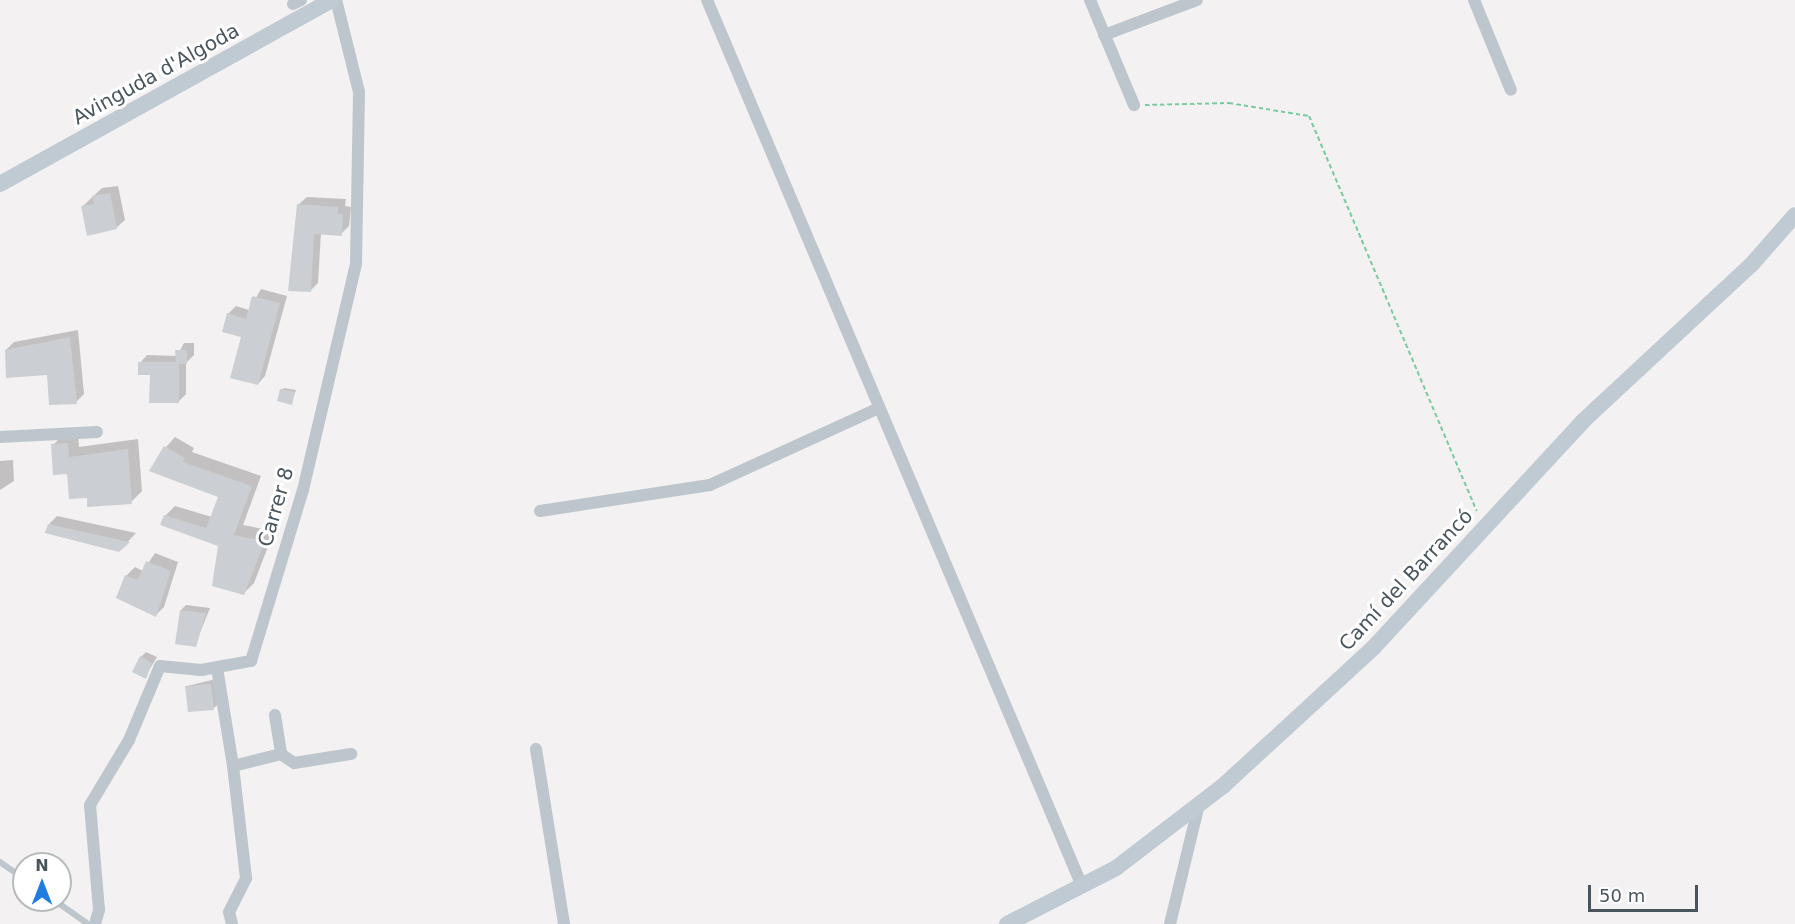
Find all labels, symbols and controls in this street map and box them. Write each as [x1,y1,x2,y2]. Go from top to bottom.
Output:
street label: Avinguda d'Algoda [69,18,243,130]
street label: Carrer 8 [253,465,299,549]
street label: Camí del Barrancó [1334,504,1478,656]
north arrow [12,852,72,912]
text: N [35,856,49,875]
scale bar [1591,873,1700,911]
text: 50 m [1599,885,1645,906]

